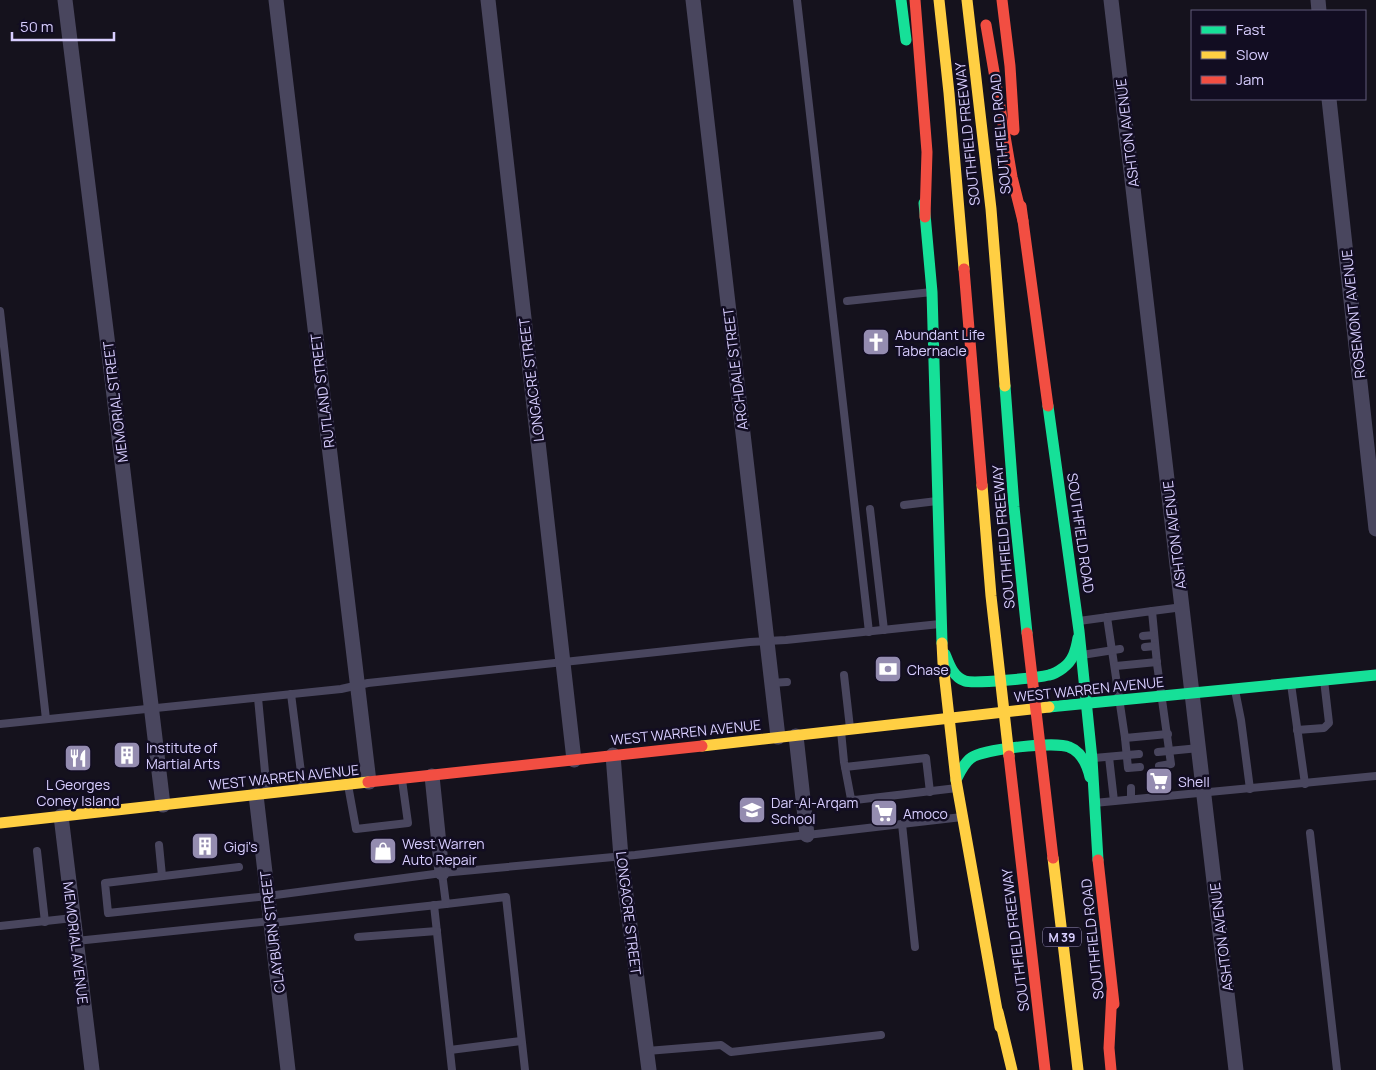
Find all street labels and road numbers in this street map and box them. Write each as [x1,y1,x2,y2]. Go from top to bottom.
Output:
street label: SOUTHFIELD FREEWAY [950,61,984,207]
street label: SOUTHFIELD ROAD [985,73,1015,195]
street label: ASHTON AVENUE [1111,78,1143,188]
street label: ROSEMONT AVENUE [1337,249,1369,379]
street label: ARCHDALE STREET [718,306,752,431]
street label: LONGACRE STREET [514,316,548,443]
street label: RUTLAND STREET [305,332,338,449]
street label: MEMORIAL STREET [98,340,132,464]
street label: SOUTHFIELD FREEWAY [987,464,1019,610]
street label: SOUTHFIELD ROAD [1063,472,1099,594]
street label: ASHTON AVENUE [1158,480,1190,590]
street label: WEST WARREN AVENUE [1013,672,1165,706]
street label: WEST WARREN AVENUE [610,715,762,749]
street label: WEST WARREN AVENUE [208,760,360,794]
street label: LONGACRE STREET [612,850,646,977]
street label: SOUTHFIELD FREEWAY [997,867,1033,1013]
street label: CLAYBURN STREET [255,869,289,994]
street label: SOUTHFIELD ROAD [1076,878,1108,1000]
street label: MEMORIAL AVENUE [59,881,93,1005]
street label: ASHTON AVENUE [1205,882,1237,992]
road number: M 39 [1043,928,1081,946]

